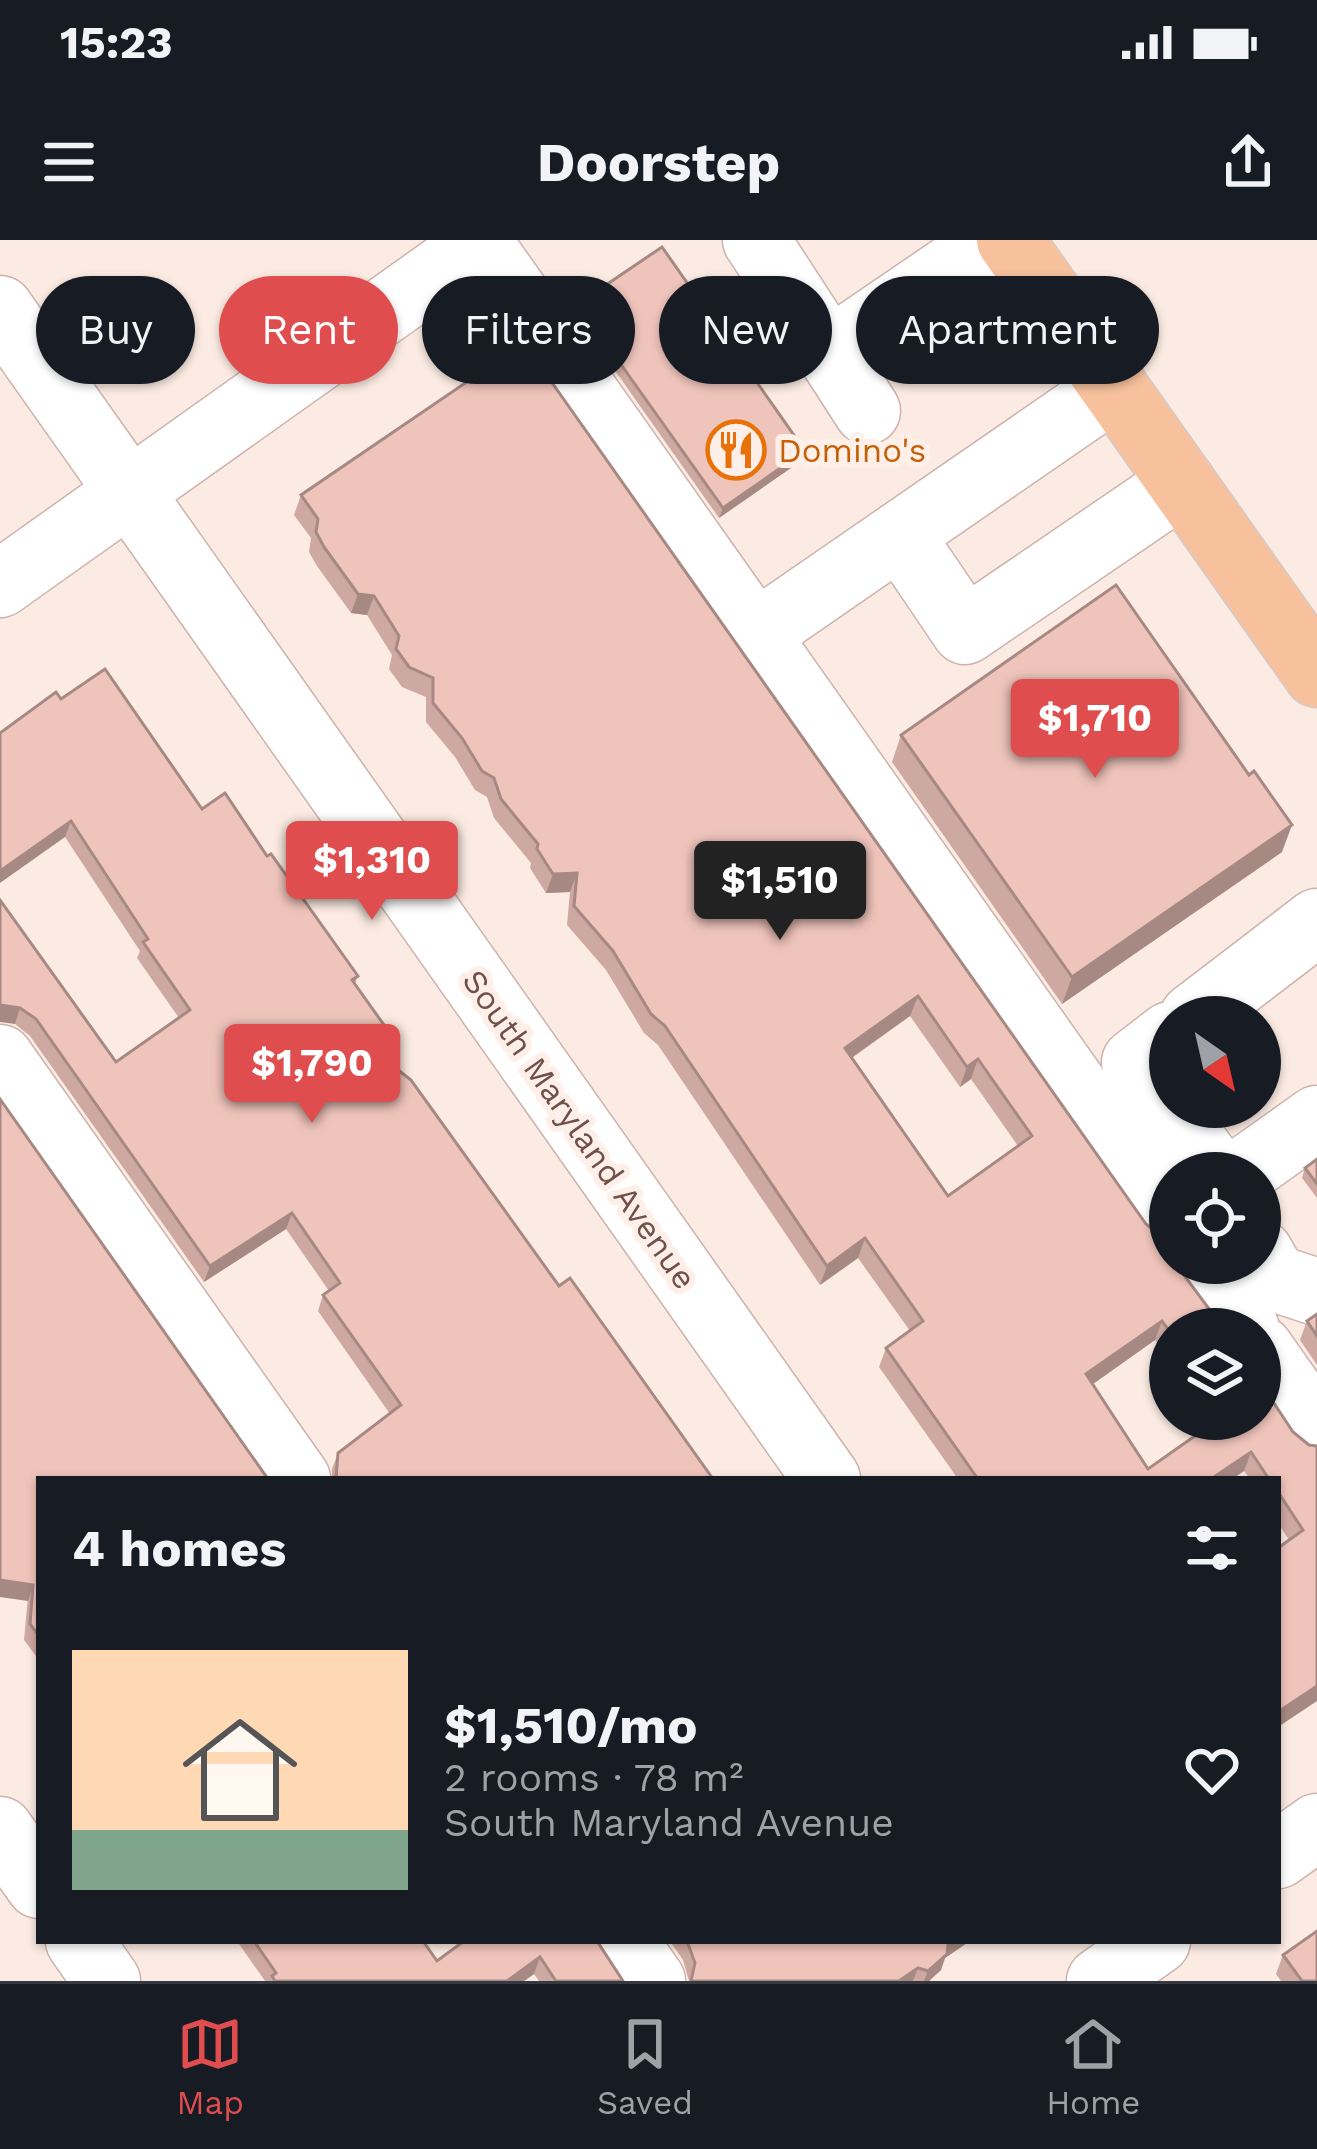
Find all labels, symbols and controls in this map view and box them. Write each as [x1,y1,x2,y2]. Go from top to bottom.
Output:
text: 15:23 [60,16,173,69]
icon: menu [36,129,102,195]
icon: share [1215,129,1281,195]
text: Doorstep [537,131,780,194]
chip: Buy [36,276,195,384]
chip: Rent [219,276,398,384]
chip: Filters [422,276,635,384]
chip: New [659,276,832,384]
chip: Apartment [856,276,1159,384]
restaurant icon: Domino's [705,419,767,481]
place label: Domino's [778,431,926,470]
pin: $1,710 [997,679,1193,781]
text: $1,710 [1038,695,1152,740]
pin: $1,310 [274,821,470,923]
text: $1,310 [313,837,431,882]
pin: $1,510 [682,841,878,943]
text: $1,510 [721,857,839,902]
street label: South Maryland Avenue [454,962,705,1296]
north arrow [1149,996,1281,1128]
map controls [1149,996,1281,1440]
pin: $1,790 [214,1024,410,1126]
text: $1,790 [251,1040,373,1085]
button: locate [1149,1152,1281,1284]
button: layers [1149,1308,1281,1440]
icon: filters [1179,1515,1245,1581]
text: 4 homes [72,1519,286,1578]
text: $1,510/mo [444,1696,698,1755]
icon: home [168,1698,312,1842]
icon: heart [1179,1737,1245,1803]
text: 2 rooms · 78 m² [444,1755,744,1800]
text: South Maryland Avenue [444,1800,894,1845]
tab: Map [177,2011,244,2122]
tab: Saved [597,2011,693,2122]
tab: Home [1046,2011,1140,2122]

